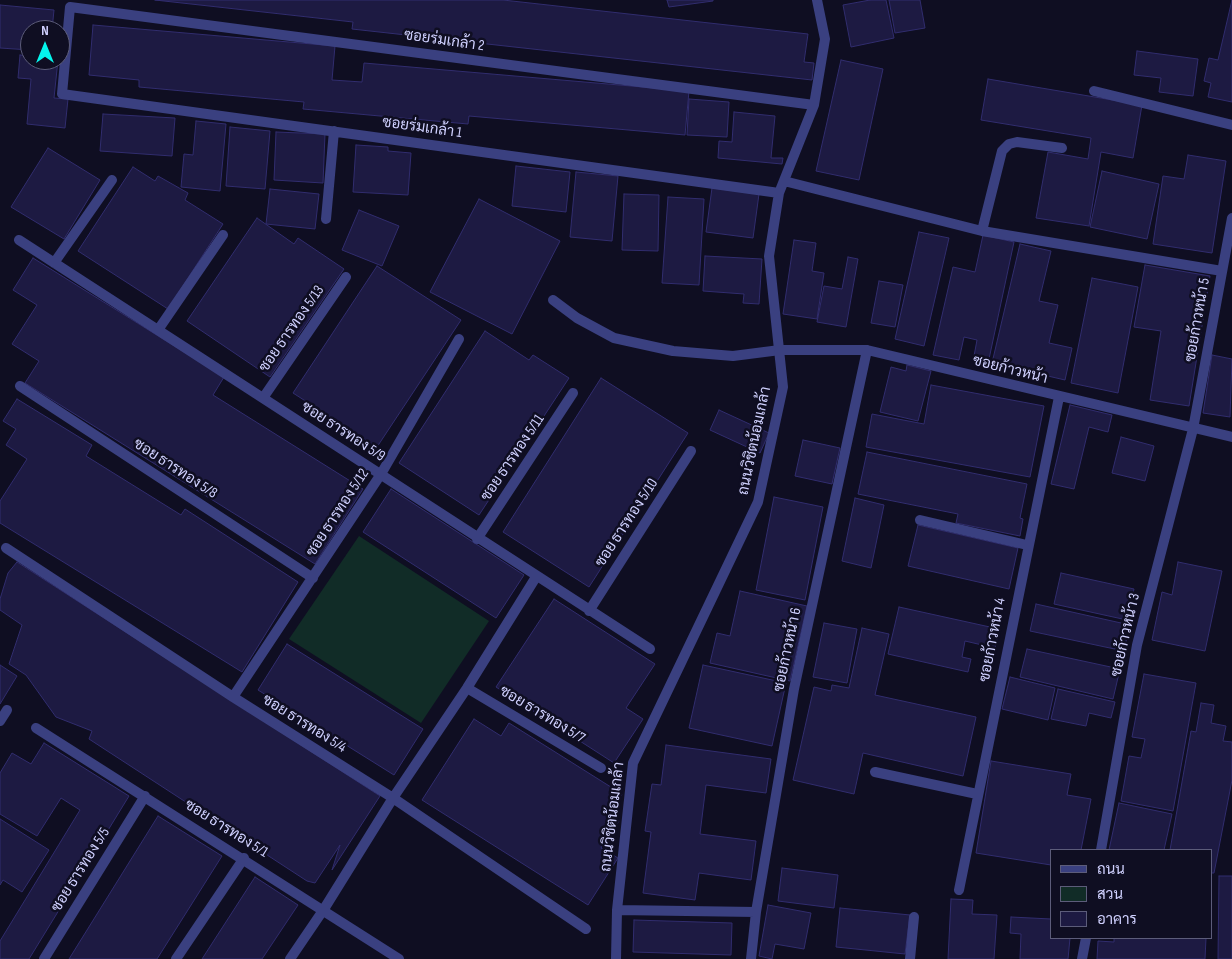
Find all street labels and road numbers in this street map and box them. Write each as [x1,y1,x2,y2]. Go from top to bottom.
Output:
street label: ซอยร่มเกล้า 2 [403,26,485,56]
street label: ซอยร่มเกล้า 1 [381,114,463,142]
street label: ซอยก้าวหน้า 5 [1182,277,1214,363]
street label: ซอย ธารทอง 5/13 [256,282,328,376]
street label: ซอยก้าวหน้า [971,352,1049,388]
street label: ถนนวิชิตน้อมเกล้า [735,385,775,497]
street label: ซอย ธารทอง 5/9 [298,398,388,466]
street label: ซอย ธารทอง 5/11 [477,411,549,505]
street label: ซอย ธารทอง 5/8 [130,435,220,503]
street label: ซอย ธารทอง 5/12 [303,466,373,560]
street label: ซอย ธารทอง 5/10 [592,475,662,571]
street label: ซอยก้าวหน้า 3 [1108,591,1144,679]
street label: ซอยก้าวหน้า 4 [976,596,1010,684]
street label: ซอยก้าวหน้า 6 [770,606,806,694]
street label: ซอย ธารทอง 5/7 [496,682,588,748]
street label: ซอย ธารทอง 5/4 [259,691,349,757]
street label: ถนนวิชิตน้อมเกล้า [597,761,629,873]
street label: ซอย ธารทอง 5/1 [181,796,271,862]
street label: ซอย ธารทอง 5/5 [48,825,114,915]

